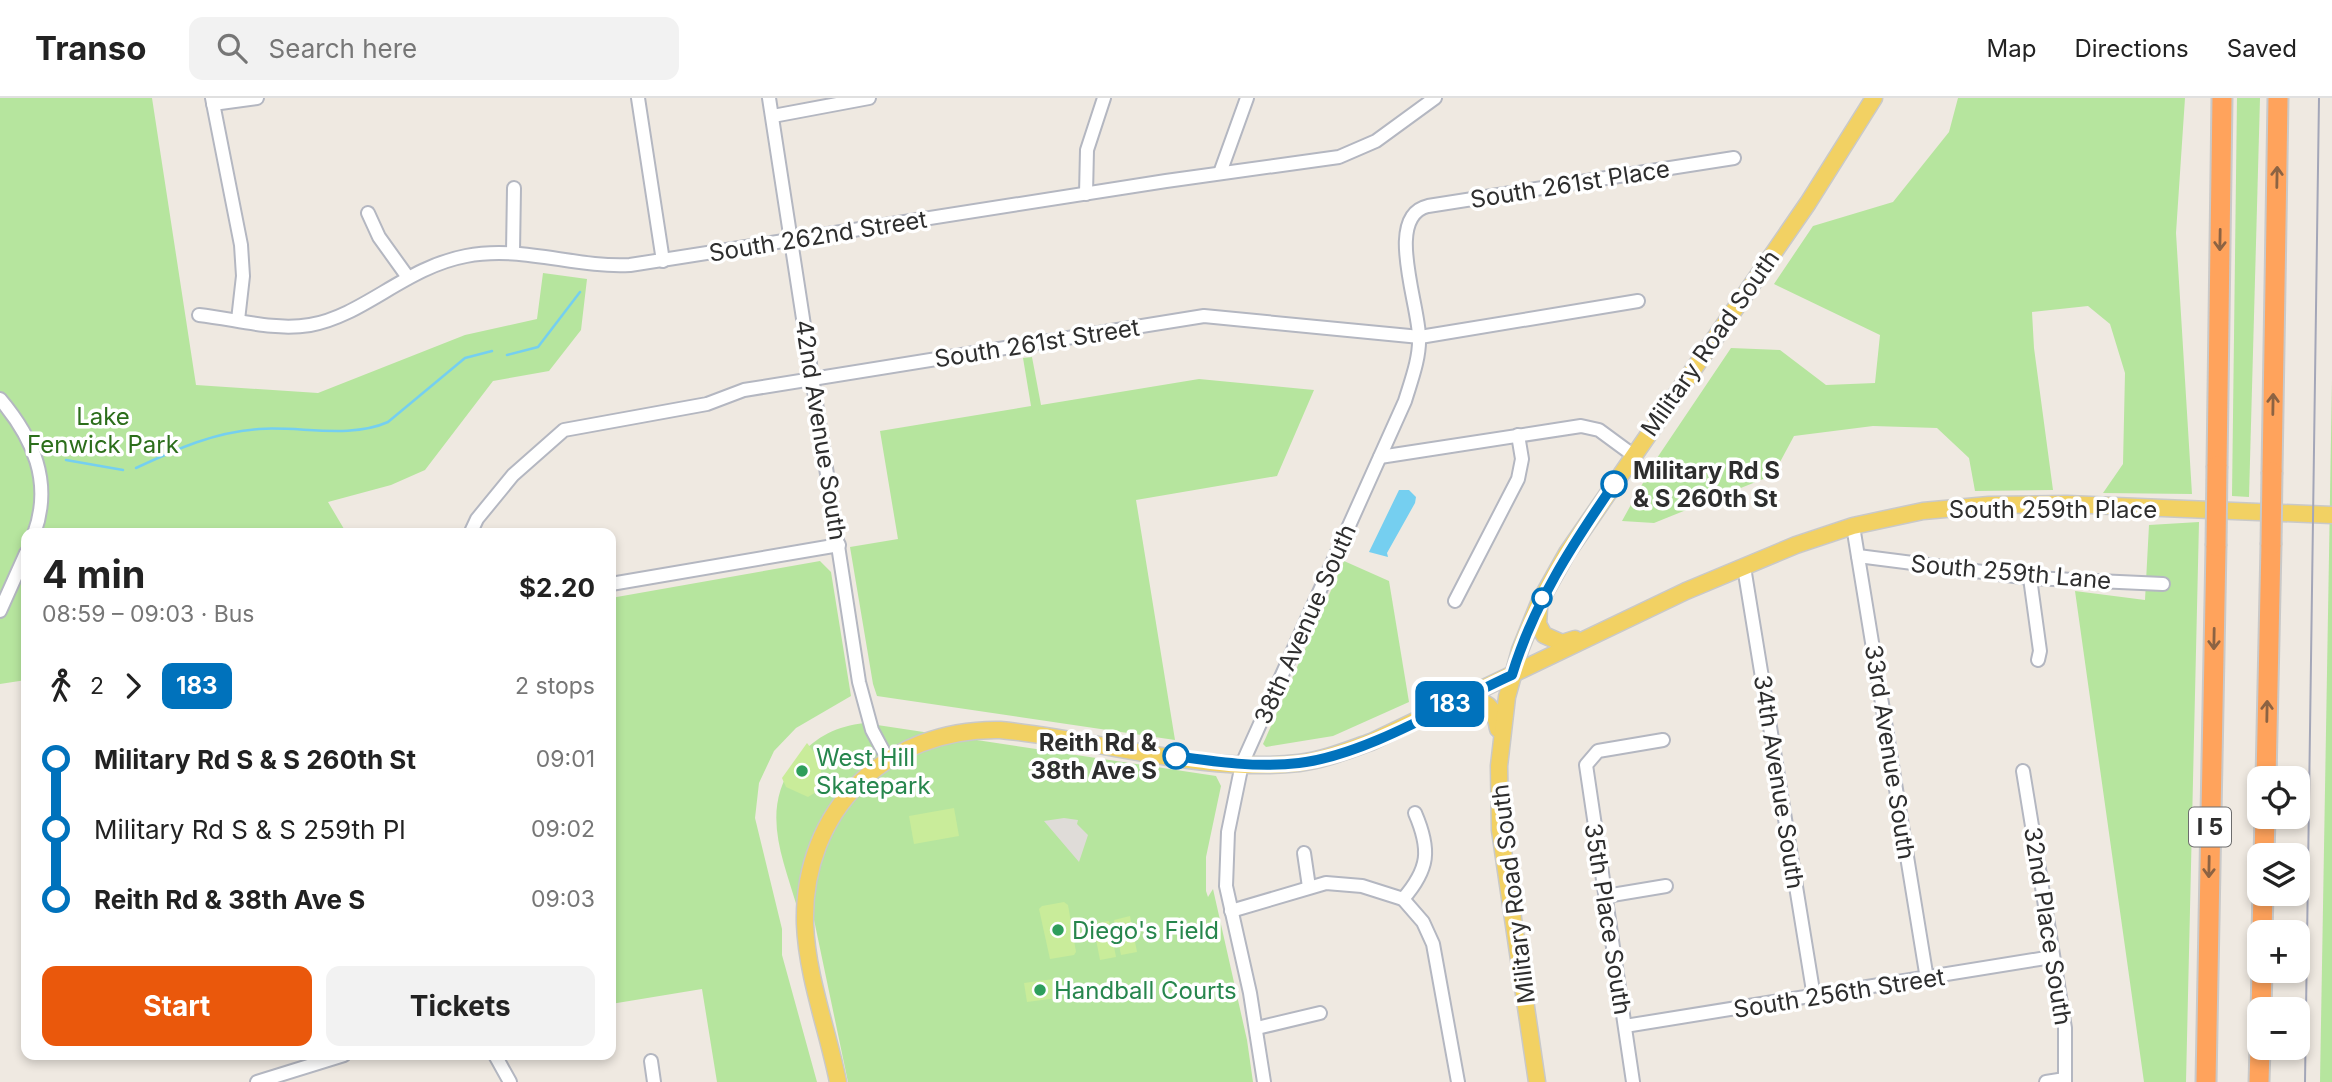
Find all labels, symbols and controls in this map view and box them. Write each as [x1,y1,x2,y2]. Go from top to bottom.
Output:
search box [189,17,679,80]
text: Transo [35,28,147,68]
icon: search [213,29,251,67]
text: Search here [269,33,417,64]
text: Map [1987,34,2036,63]
text: Directions [2074,34,2189,63]
text: Saved [2227,34,2297,63]
street label: South 261st Place [1468,154,1672,214]
one-way arrow [2270,165,2284,188]
street label: South 262nd Street [707,204,929,268]
one-way arrow [2213,228,2227,251]
street label: Military Road South [1635,244,1785,442]
street label: South 261st Street [932,312,1142,374]
street label: 42nd Avenue South [789,318,853,542]
one-way arrow [2266,393,2280,416]
park label: Lake Fenwick Park [27,402,179,459]
place label: Military Rd S & S 260th St [1633,456,1780,513]
marker: Military Rd S & S 260th St [1601,471,1627,497]
street label: South 259th Place [1949,495,2157,524]
street label: 38th Avenue South [1248,520,1362,728]
street label: South 259th Lane [1909,549,2113,595]
text: 4 min [42,551,145,597]
text: $2.20 [519,572,595,603]
unlabelled marker [1532,588,1552,608]
text: 08:59 – 09:03 · Bus [42,600,255,628]
one-way arrow [2207,628,2221,651]
street label: 33rd Avenue South [1859,643,1921,861]
icon: walk [42,667,80,705]
icon: forward [114,667,152,705]
text: 183 [176,671,218,700]
text: 2 [90,672,104,700]
text: 2 stops [515,672,595,700]
street label: 34th Avenue South [1748,673,1810,891]
line badge: 183 [1410,681,1490,727]
text: 183 [1429,689,1471,718]
one-way arrow [2260,699,2274,722]
place label: Reith Rd & 38th Ave S [1030,728,1158,785]
place label: West Hill Skatepark [816,743,931,800]
marker: Reith Rd & 38th Ave S [1163,743,1189,769]
text: Military Rd S & S 260th St [94,744,416,775]
text: 09:01 [536,745,595,773]
marker: West Hill Skatepark [794,763,810,779]
map controls [2247,766,2310,1060]
button: locate [2247,766,2310,829]
street label: Military Road South [1485,783,1541,1005]
road number: I 5 [2189,807,2231,846]
text: Military Rd S & S 259th Pl [94,814,406,845]
text: 09:02 [531,815,595,843]
street label: 35th Place South [1579,821,1637,1017]
street label: 32nd Place South [2018,825,2078,1027]
button: layers [2247,843,2310,906]
one-way arrow [2202,855,2216,878]
text: Reith Rd & 38th Ave S [94,884,365,915]
text: 09:03 [531,885,595,913]
place label: Diego's Field [1072,916,1219,945]
button: + [2247,920,2310,983]
marker: Diego's Field [1050,922,1066,938]
street label: South 256th Street [1731,962,1947,1024]
button: Start [42,966,312,1046]
button: Tickets [326,966,595,1046]
place label: Handball Courts [1054,976,1237,1005]
marker: Handball Courts [1032,982,1048,998]
button: − [2247,997,2310,1060]

